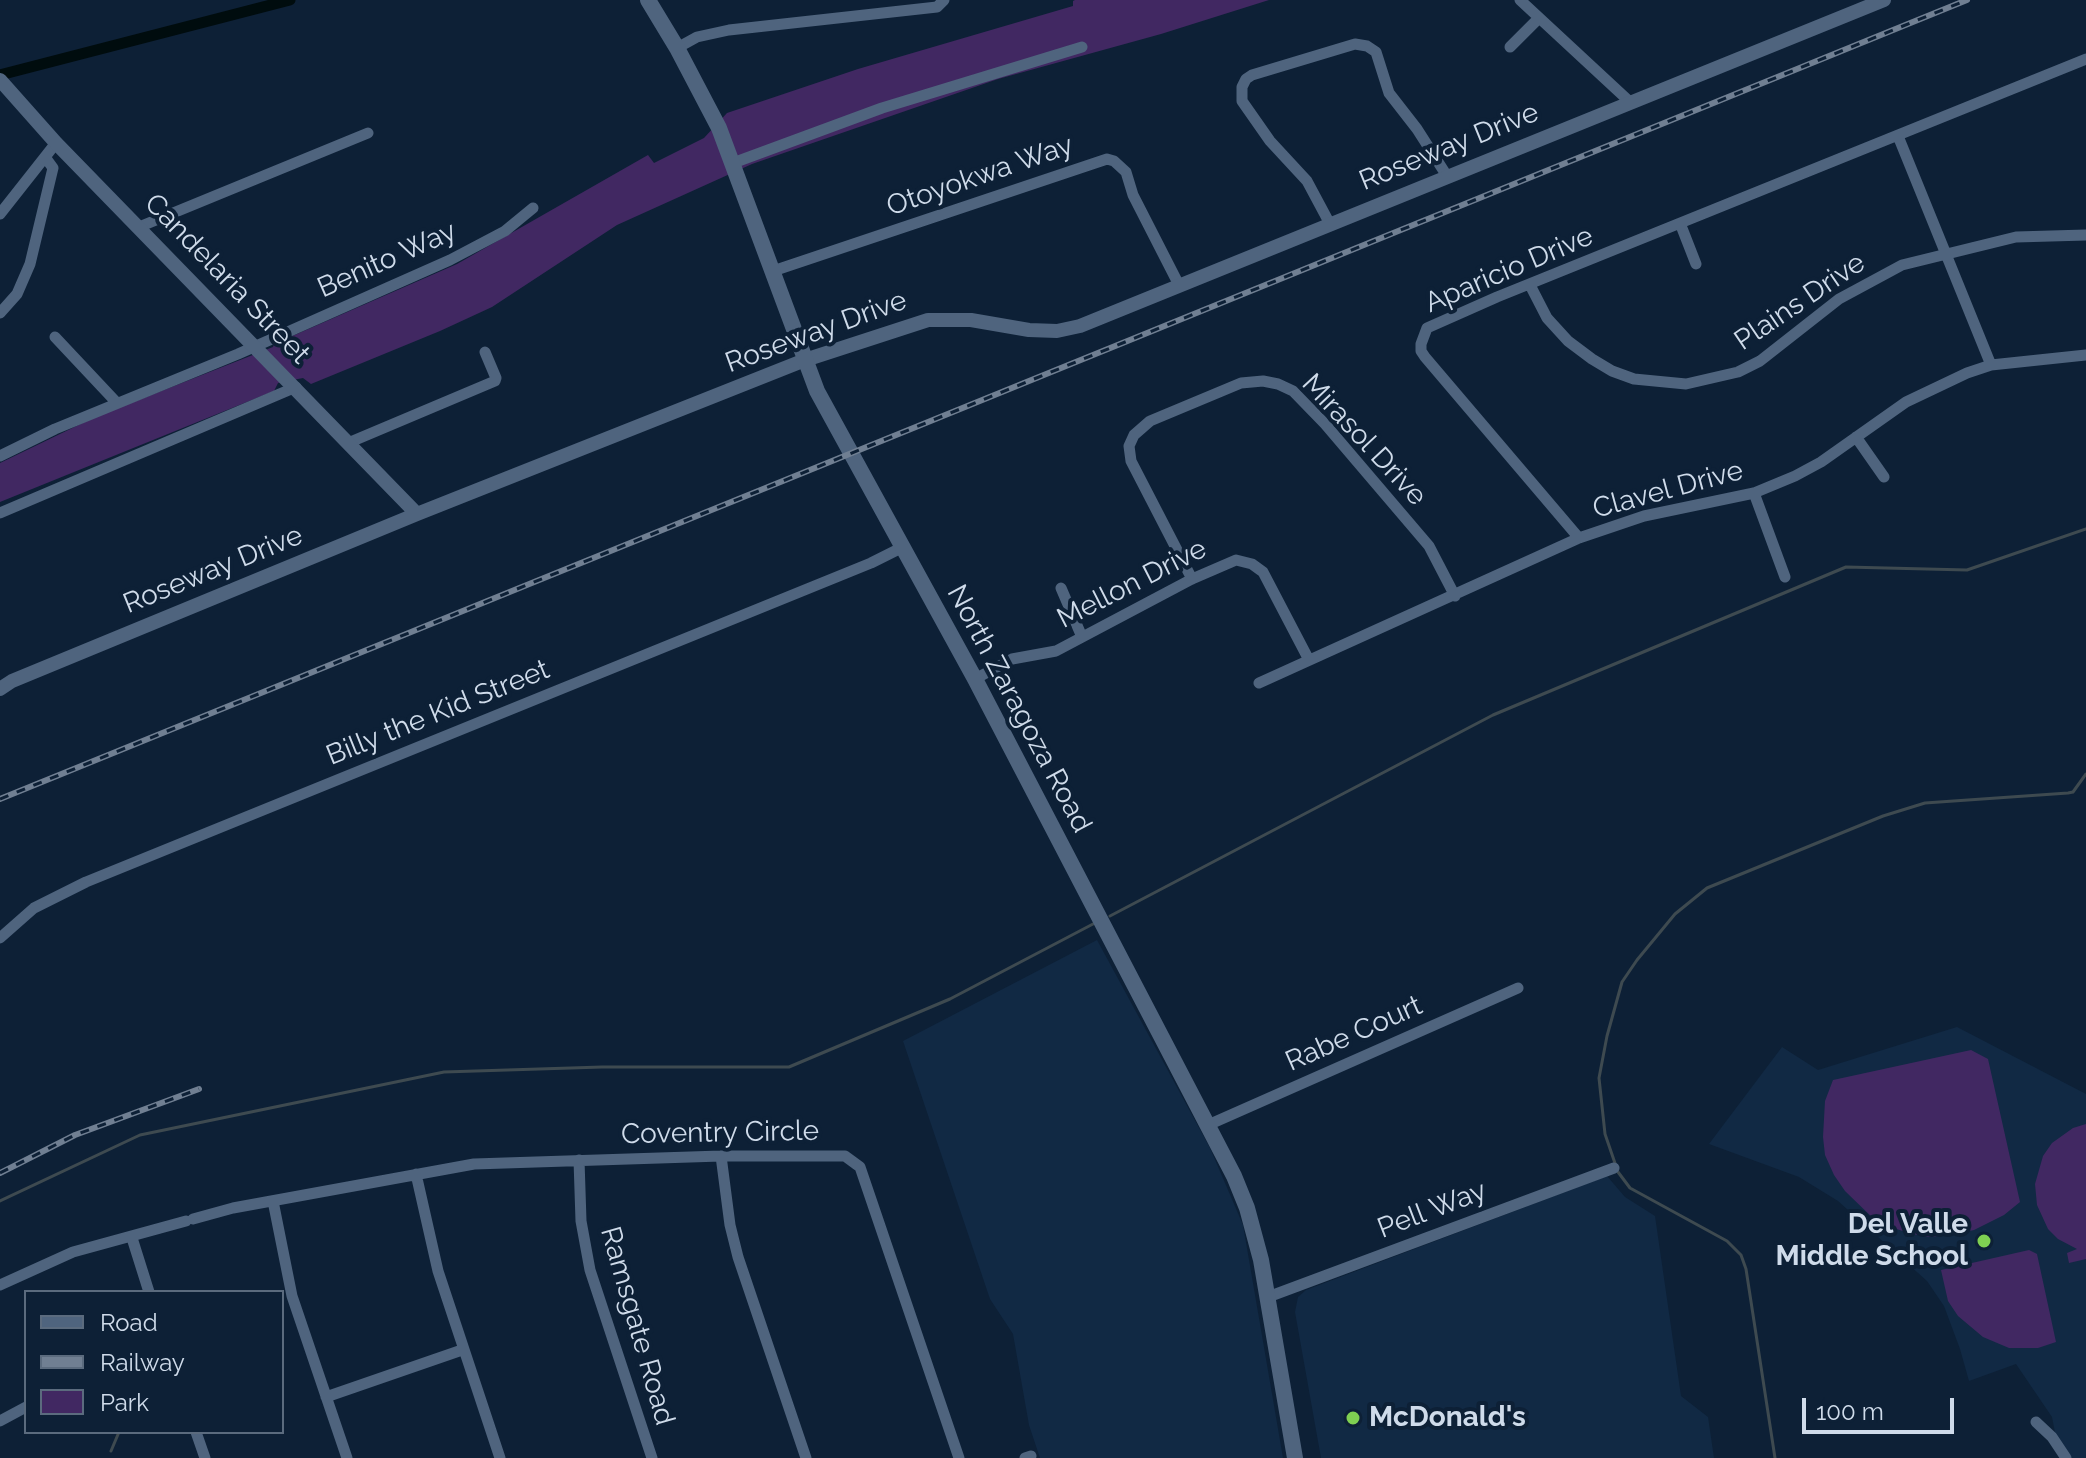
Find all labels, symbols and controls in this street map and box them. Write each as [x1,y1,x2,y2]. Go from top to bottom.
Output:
street label: Roseway Drive [1354,96,1544,198]
street label: Otoyokwa Way [882,128,1078,224]
street label: Candelaria Street [137,187,317,371]
street label: Benito Way [312,215,462,305]
street label: Aparicio Drive [1420,219,1598,321]
street label: Plains Drive [1728,246,1872,358]
street label: Roseway Drive [721,284,911,380]
street label: Mirasol Drive [1295,367,1433,513]
street label: Clavel Drive [1589,454,1747,526]
street label: Roseway Drive [118,519,308,621]
street label: Mellon Drive [1052,532,1212,636]
street label: North Zaragoza Road [939,579,1099,839]
street label: Billy the Kid Street [322,653,554,773]
street label: Rabe Court [1281,989,1427,1079]
street label: Coventry Circle [621,1114,819,1152]
street label: Pell Way [1373,1174,1491,1246]
place label: Del Valle Middle School [1775,1208,1968,1274]
street label: Ramsgate Road [593,1223,681,1429]
marker: Del Valle Middle School [1975,1232,1993,1250]
legend [24,1290,284,1434]
text: Road [100,1308,158,1337]
text: Railway [100,1348,185,1377]
scale bar [1806,1382,1958,1432]
text: Park [100,1388,149,1417]
text: 100 m [1816,1397,1884,1426]
place label: McDonald's [1369,1401,1526,1435]
marker: McDonald's [1344,1409,1362,1427]

